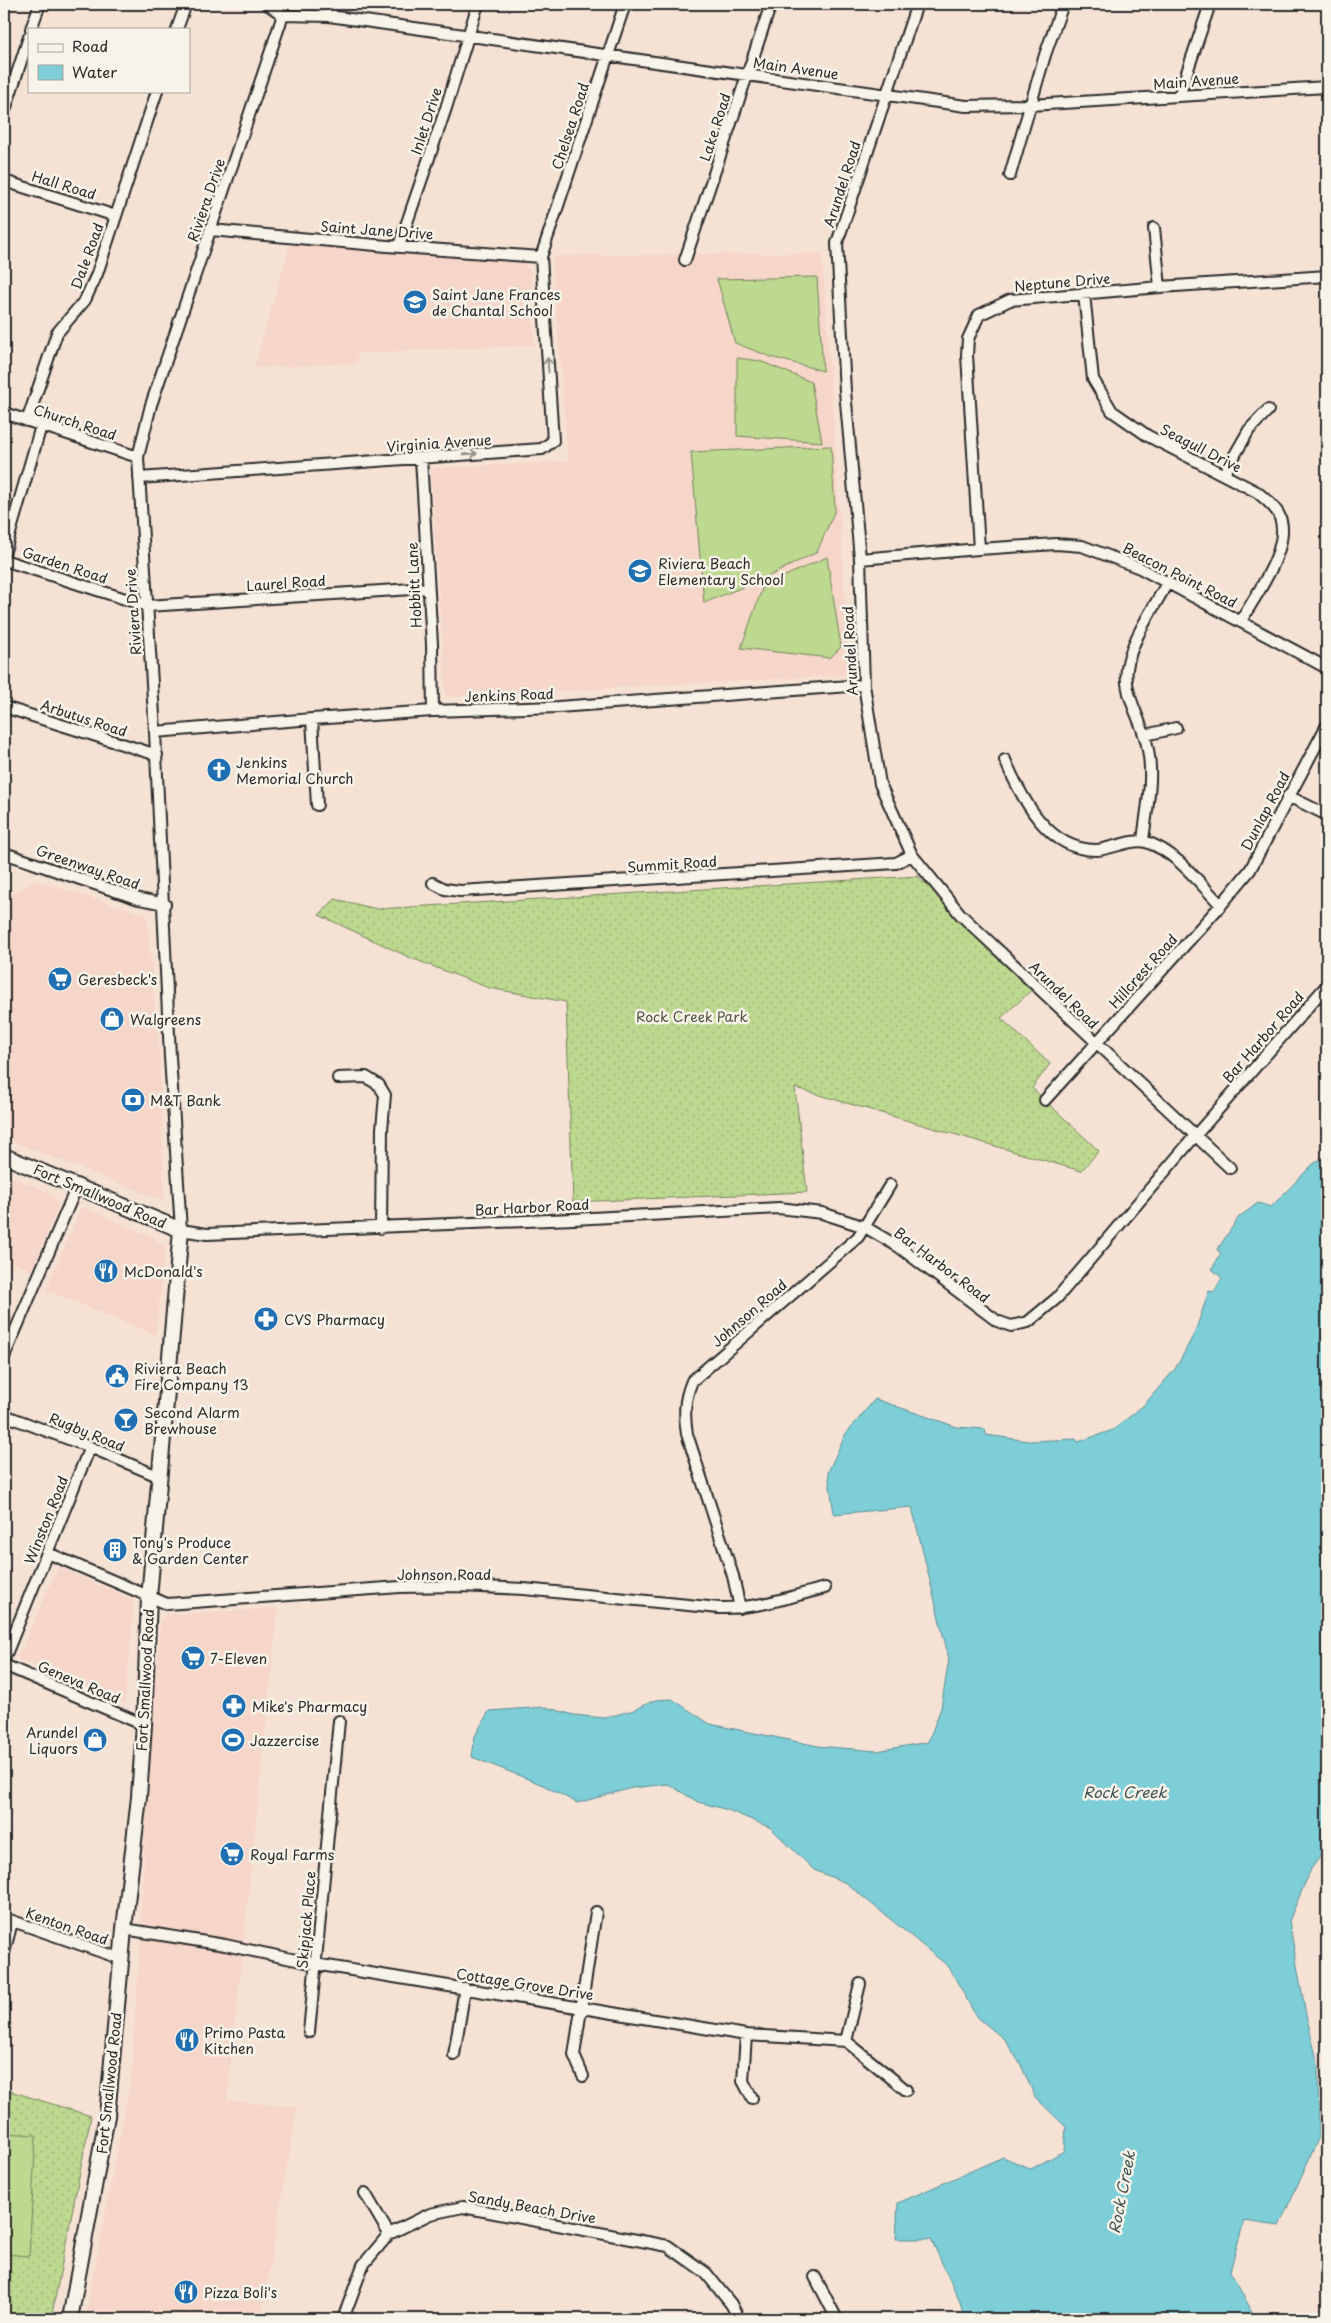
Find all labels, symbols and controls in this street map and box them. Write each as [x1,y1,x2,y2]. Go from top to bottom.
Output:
legend [28,28,190,92]
text: Road [72,34,108,57]
street label: Main Avenue [752,52,841,84]
text: Water [72,60,117,83]
street label: Main Avenue [1152,67,1240,94]
street label: Chelsea Road [546,80,594,172]
street label: Inlet Drive [405,85,447,157]
street label: Lake Road [694,90,736,164]
street label: Arundel Road [818,138,866,230]
street label: Riviera Drive [182,155,230,245]
street label: Hall Road [29,165,99,205]
street label: Saint Jane Drive [320,216,434,244]
street label: Dale Road [65,220,109,292]
street label: Neptune Drive [1013,267,1111,297]
place label: Saint Jane Frances de Chantal School [432,284,560,321]
school or university icon: Saint Jane Frances de Chantal School [402,289,428,315]
one-way arrow [544,357,553,373]
street label: Church Road [31,399,119,445]
street label: Seagull Drive [1157,419,1245,477]
street label: Virginia Avenue [386,429,493,457]
one-way arrow [461,450,477,459]
street label: Beacon Point Road [1119,537,1241,613]
street label: Garden Road [20,541,110,589]
street label: Hobbitt Lane [401,541,427,629]
place label: Riviera Beach Elementary School [658,553,784,590]
school or university icon: Riviera Beach Elementary School [627,558,653,584]
street label: Riviera Drive [119,568,147,656]
street label: Laurel Road [246,570,326,596]
street label: Arundel Road [837,606,863,696]
street label: Jenkins Road [464,683,554,707]
street label: Arbutus Road [38,694,130,742]
place label: Jenkins Memorial Church [236,752,353,789]
church icon: Jenkins Memorial Church [206,757,232,783]
street label: Dunlap Road [1235,768,1295,854]
street label: Greenway Road [33,839,143,895]
street label: Summit Road [626,850,718,878]
street label: Hillcrest Road [1104,929,1182,1013]
street label: Arundel Road [1024,956,1104,1034]
supermarket icon: Geresbeck's [47,966,73,992]
place label: Geresbeck's [78,969,157,990]
street label: Bar Harbor Road [1217,987,1309,1087]
shop icon: Walgreens [99,1006,125,1032]
park label: Rock Creek Park [636,1006,748,1027]
place label: Walgreens [130,1009,201,1030]
bank icon: M&T Bank [120,1087,146,1113]
place label: M&T Bank [150,1090,222,1111]
street label: Fort Smallwood Road [30,1159,170,1233]
street label: Bar Harbor Road [474,1194,590,1220]
street label: Bar Harbor Road [890,1222,994,1308]
restaurant icon: McDonald's [93,1258,119,1284]
place label: McDonald's [124,1261,203,1282]
street label: Johnson Road [707,1274,791,1352]
pharmacy icon: CVS Pharmacy [253,1306,279,1332]
place label: CVS Pharmacy [284,1309,385,1330]
place label: Riviera Beach Fire Company 13 [134,1358,249,1395]
public building icon: Riviera Beach Fire Company 13 [104,1363,130,1389]
place label: Second Alarm Brewhouse [144,1402,240,1439]
street label: Rugby Road [46,1407,128,1457]
bar icon: Second Alarm Brewhouse [113,1407,139,1433]
street label: Winston Road [19,1473,73,1567]
place label: Tony's Produce & Garden Center [132,1532,249,1569]
building icon: Tony's Produce & Garden Center [102,1537,128,1563]
street label: Johnson Road [397,1564,491,1585]
street label: Fort Smallwood Road [131,1608,159,1752]
supermarket icon: 7-Eleven [180,1645,206,1671]
place label: 7-Eleven [210,1648,267,1669]
street label: Geneva Road [34,1655,124,1709]
pharmacy icon: Mike's Pharmacy [221,1693,247,1719]
place label: Mike's Pharmacy [252,1696,367,1717]
place label: Arundel Liquors [26,1722,78,1759]
shop icon: Arundel Liquors [82,1727,108,1753]
sports icon: Jazzercise [220,1727,246,1753]
place label: Jazzercise [250,1730,319,1751]
water label: Rock Creek [1083,1780,1168,1803]
supermarket icon: Royal Farms [219,1841,245,1867]
place label: Royal Farms [250,1844,335,1865]
street label: Skipjack Place [291,1870,321,1970]
street label: Kenton Road [23,1902,111,1950]
street label: Cottage Grove Drive [455,1963,595,2005]
street label: Fort Smallwood Road [91,2011,127,2155]
place label: Primo Pasta Kitchen [204,2022,285,2059]
restaurant icon: Primo Pasta Kitchen [174,2027,200,2053]
water label: Rock Creek [1102,2148,1140,2235]
street label: Sandy Beach Drive [466,2185,598,2229]
restaurant icon: Pizza Boli's [173,2279,199,2305]
place label: Pizza Boli's [204,2282,277,2303]

